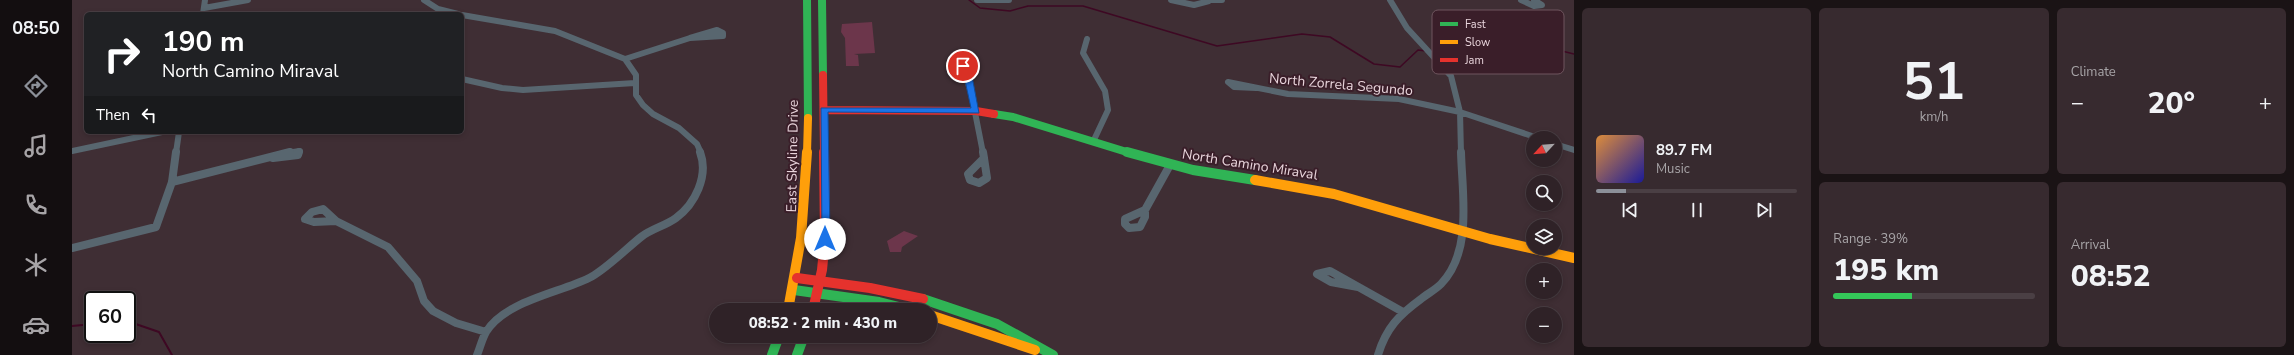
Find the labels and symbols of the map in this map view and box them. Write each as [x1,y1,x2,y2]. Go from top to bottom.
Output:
legend [1432,10,1564,74]
text: Fast [1465,17,1486,32]
text: Slow [1465,35,1490,50]
pin [946,49,980,83]
text: Jam [1464,53,1484,68]
street label: North Zorrela Segundo [1268,69,1414,100]
street label: East Skyline Drive [782,99,803,213]
north arrow [1526,131,1562,167]
street label: North Camino Miraval [1181,144,1320,185]
position arrow [804,218,846,260]
speed limit sign: 60 [84,291,136,343]

